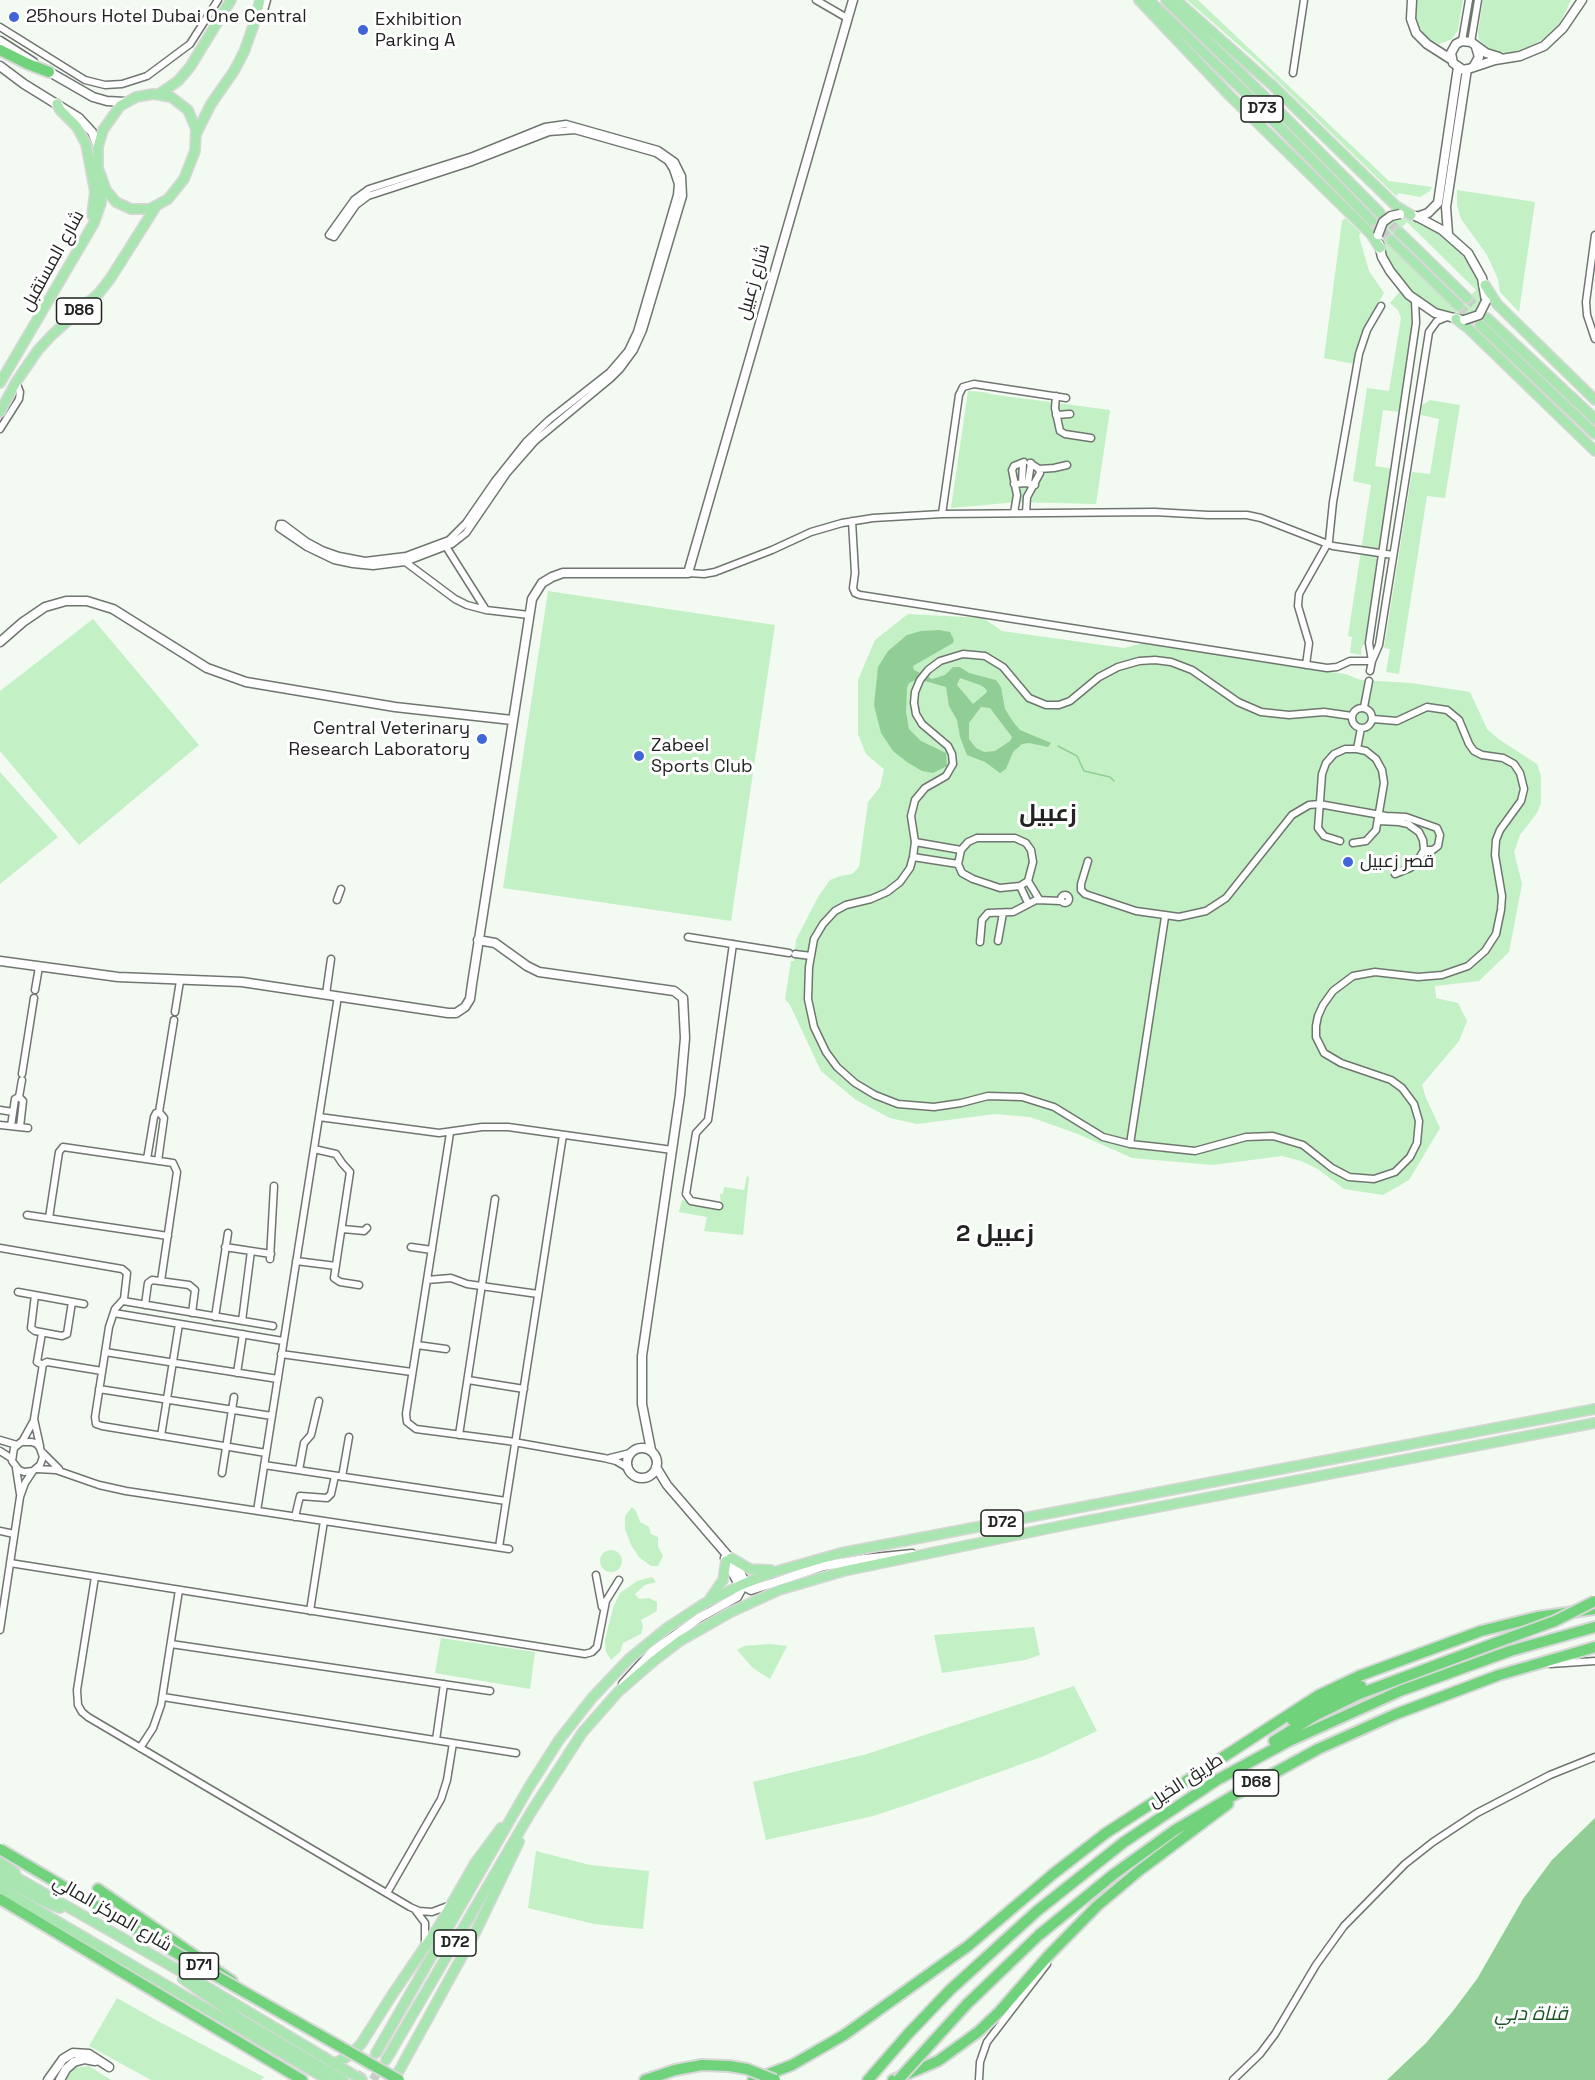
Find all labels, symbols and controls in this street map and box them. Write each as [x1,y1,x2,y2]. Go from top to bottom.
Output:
place label: 25hours Hotel Dubai One Central [26,6,307,28]
place label: Exhibition Parking A [375,9,462,52]
marker: 25hours Hotel Dubai One Central [7,10,21,24]
marker: Exhibition Parking A [356,23,370,37]
road number: D73 [1241,96,1283,122]
street label: شارع المستقبل [17,207,89,315]
street label: شارع زعبيل [733,242,775,322]
road number: D86 [56,298,101,324]
place label: Central Veterinary Research Laboratory [289,718,470,760]
marker: Central Veterinary Research Laboratory [475,732,489,746]
place label: Zabeel Sports Club [651,735,753,777]
marker: Zabeel Sports Club [632,749,646,763]
district label: زعبيل [1019,800,1077,828]
place label: قصر زعبيل [1360,851,1434,873]
marker: قصر زعبيل [1341,855,1355,869]
district label: زعبيل 2 [956,1220,1034,1248]
road number: D72 [981,1510,1023,1536]
street label: طريق الخيل [1145,1749,1227,1813]
road number: D68 [1234,1770,1278,1796]
street label: شارع المركز المالي [49,1871,175,1957]
road number: D72 [434,1930,476,1956]
road number: D71 [180,1953,218,1979]
water label: قناة دبي [1494,2003,1568,2027]

